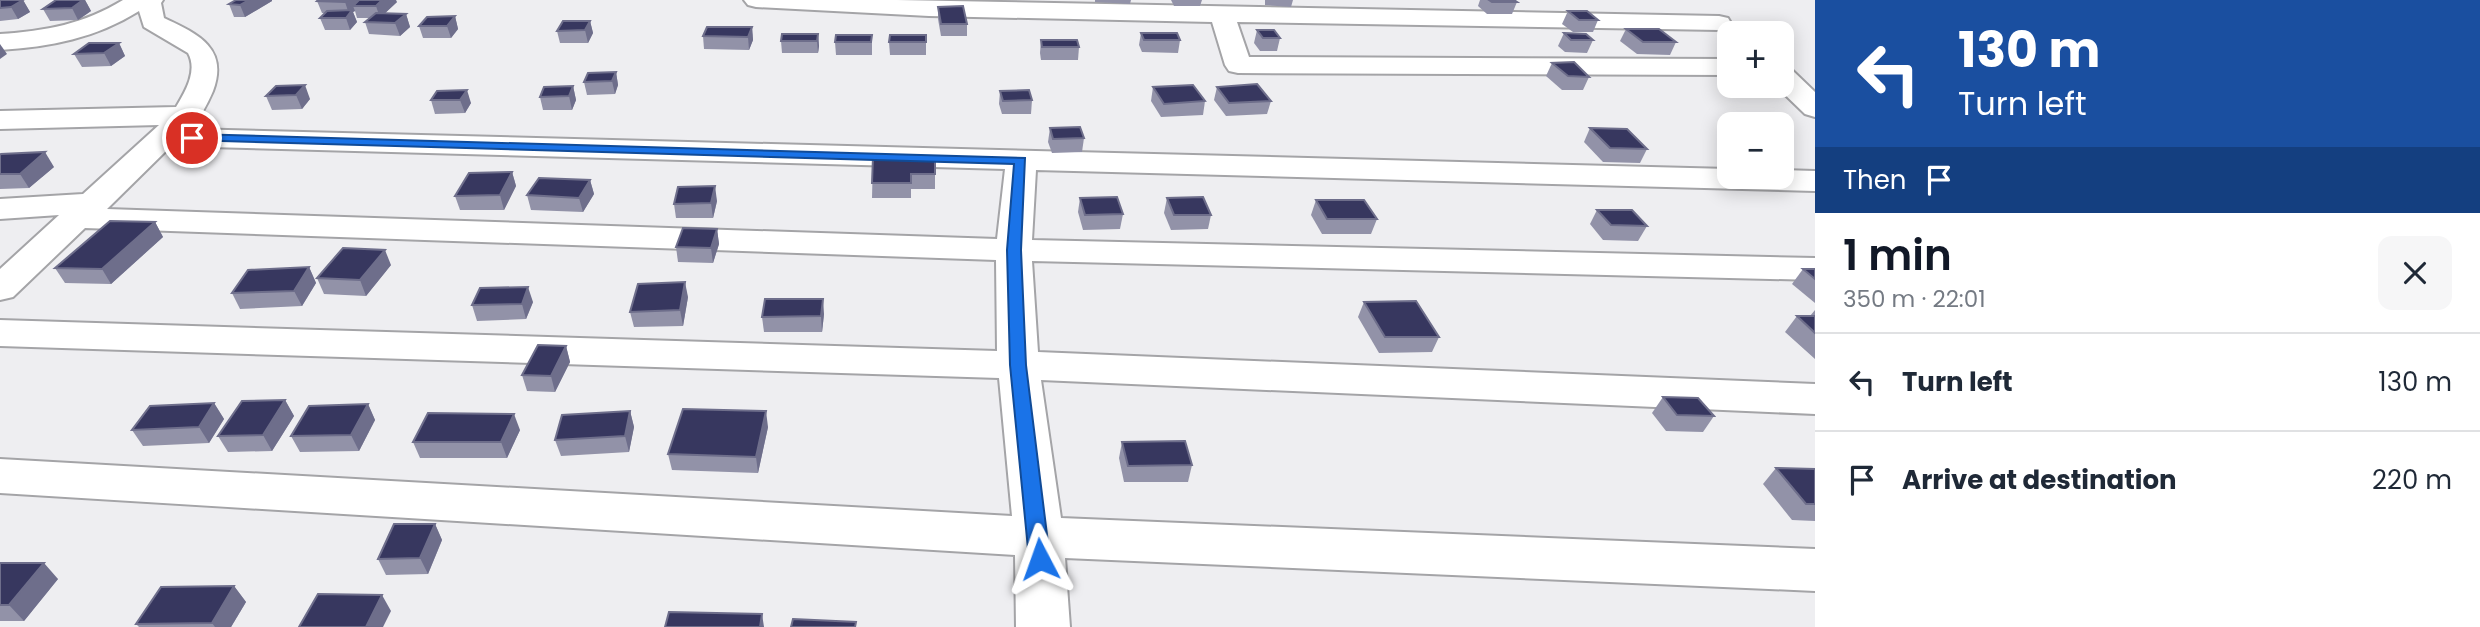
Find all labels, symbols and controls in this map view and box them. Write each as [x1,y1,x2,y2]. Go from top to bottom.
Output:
text: 130 m [1958,16,2100,84]
map controls [1717,21,1794,189]
button: + [1717,21,1794,98]
icon: left [1843,28,1934,119]
text: Turn left [1958,81,2087,126]
pin [162,108,222,168]
button: − [1717,112,1794,189]
icon: arrive [173,119,211,157]
icon: arrive [1920,161,1958,199]
text: Then [1843,162,1906,198]
text: 1 min [1843,226,1952,285]
button: close [2378,236,2452,310]
text: 350 m · 22:01 [1843,283,1986,315]
icon: left [1843,363,1881,401]
text: Turn left [1902,364,2013,400]
text: 130 m [2378,364,2452,400]
icon: arrive [1843,461,1881,499]
text: Arrive at destination [1902,462,2177,498]
text: 220 m [2372,462,2452,498]
position arrow [1003,522,1077,596]

